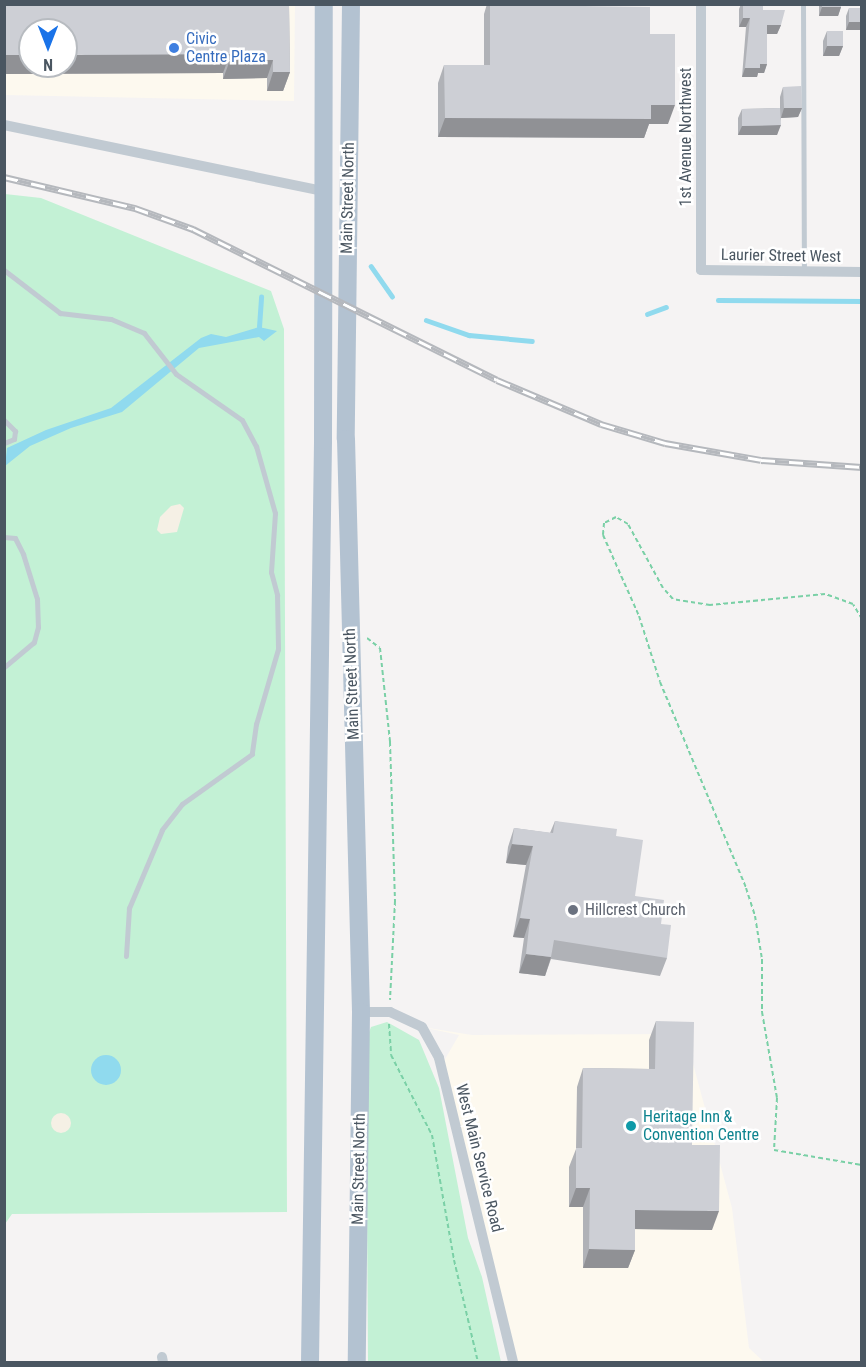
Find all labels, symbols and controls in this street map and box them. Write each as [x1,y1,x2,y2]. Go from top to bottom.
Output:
north arrow [18,18,78,78]
place label: Civic Centre Plaza [186,29,266,67]
marker: Civic Centre Plaza [167,41,181,55]
text: N [43,55,53,74]
street label: 1st Avenue Northwest [676,68,696,206]
street label: Main Street North [337,142,359,254]
street label: Laurier Street West [721,245,841,267]
street label: Main Street North [340,628,364,740]
place label: Hillcrest Church [585,900,686,920]
marker: Hillcrest Church [566,903,580,917]
street label: West Main Service Road [451,1082,507,1234]
place label: Heritage Inn & Convention Centre [643,1107,759,1145]
street label: Main Street North [348,1113,370,1225]
marker: Heritage Inn & Convention Centre [624,1119,638,1133]

